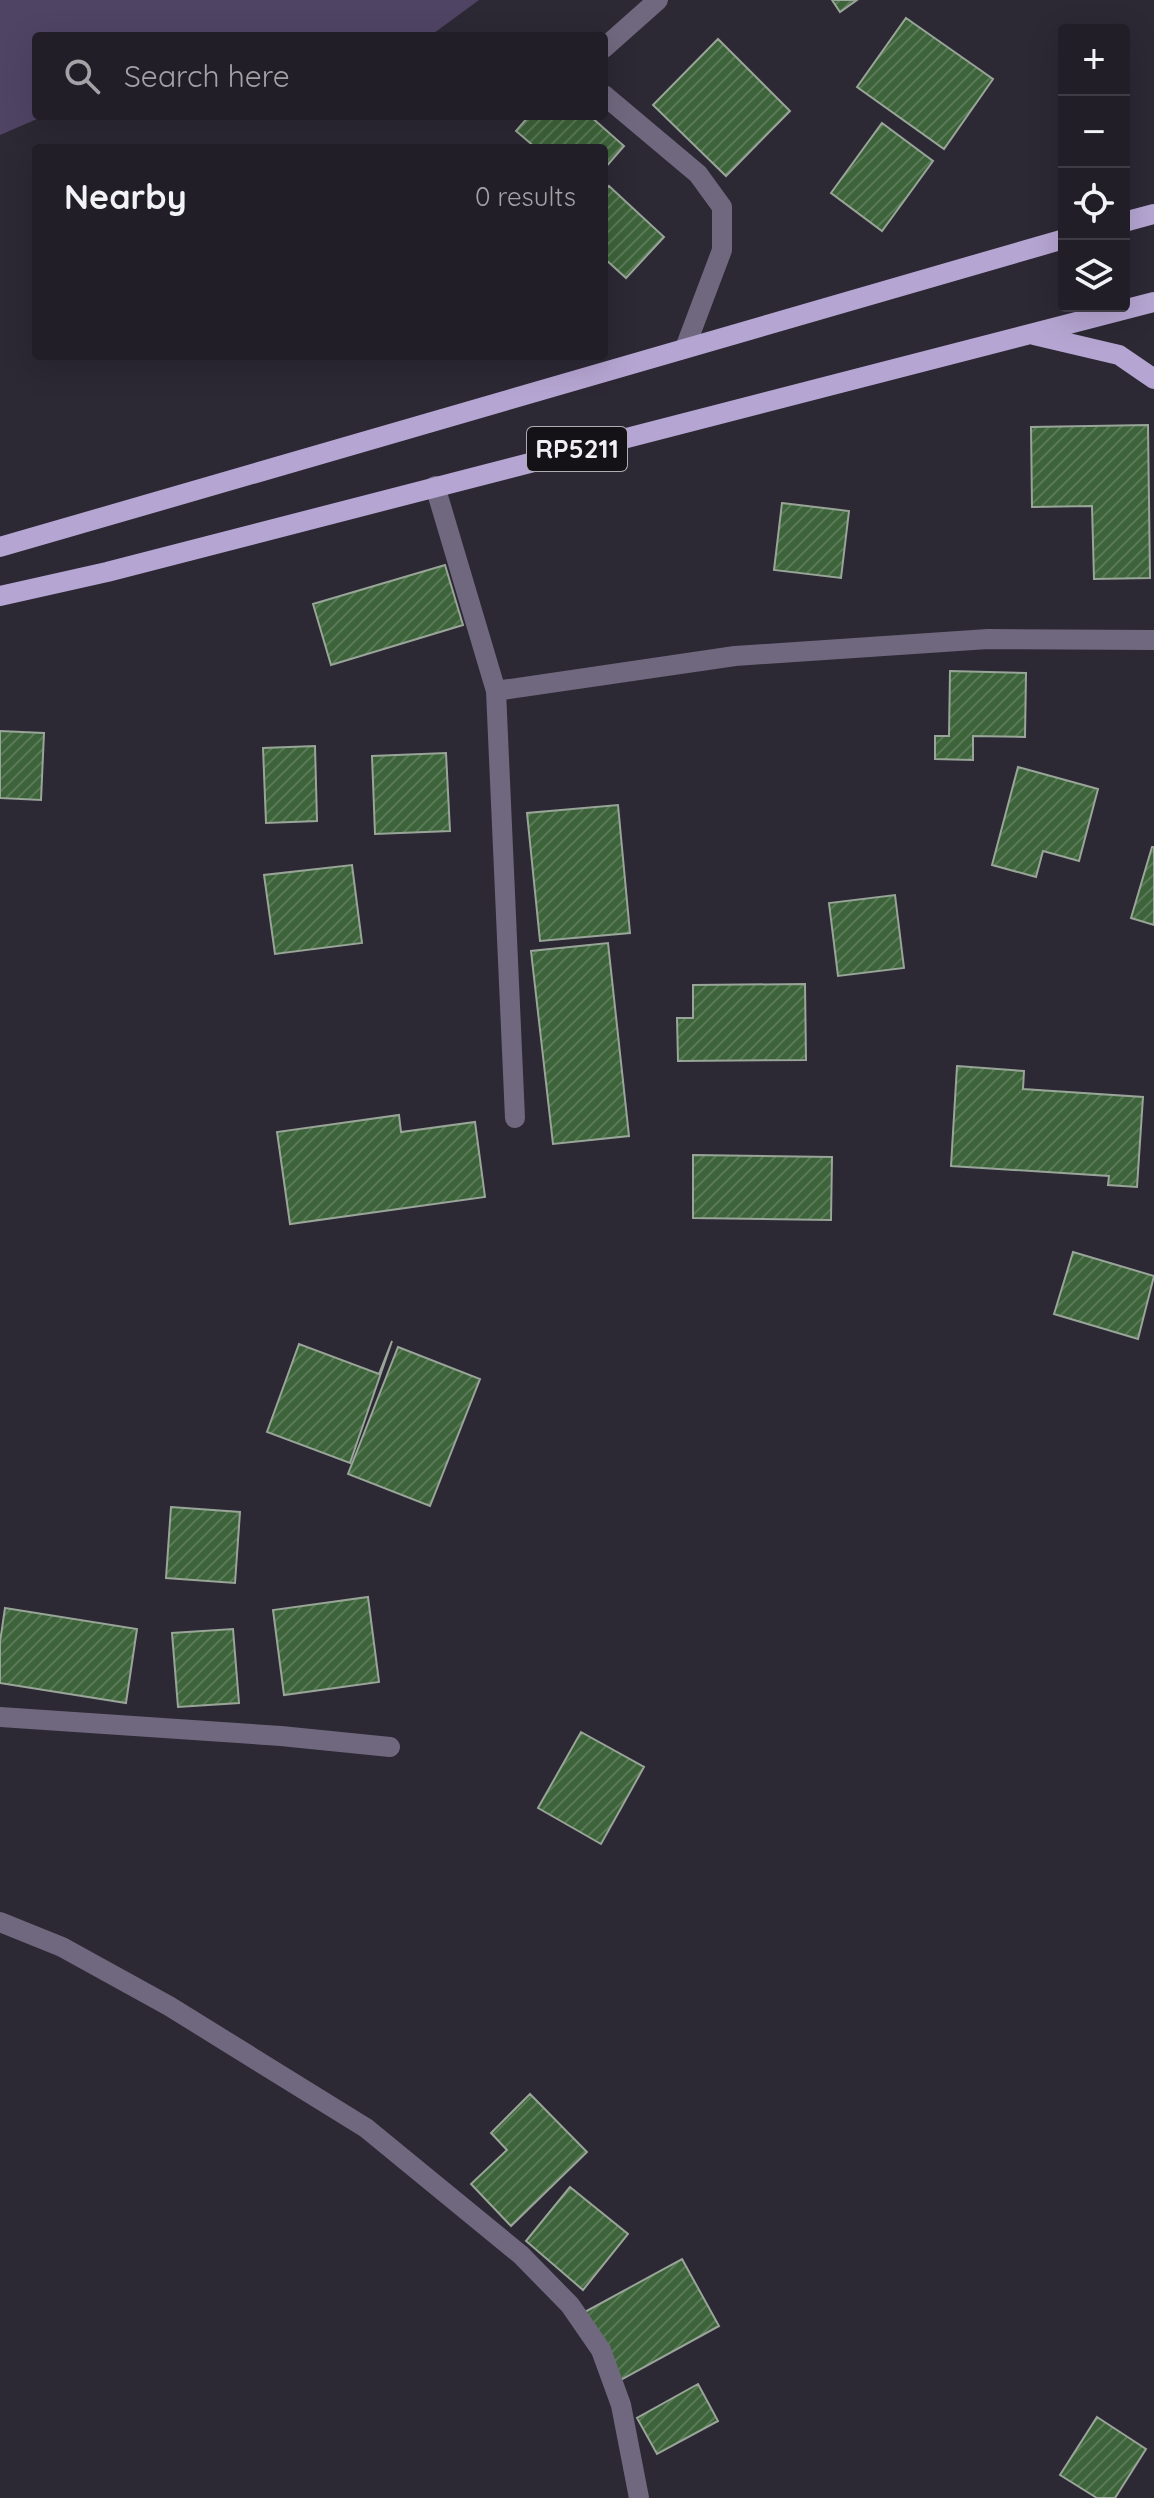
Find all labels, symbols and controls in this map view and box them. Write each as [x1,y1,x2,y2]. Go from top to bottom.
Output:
map controls [1058,24,1130,312]
button: + [1058,24,1130,96]
search box [32,32,608,120]
icon: search [60,54,104,98]
text: Search here [124,57,290,95]
button: − [1058,96,1130,168]
button: locate [1058,168,1130,240]
text: Nearby [64,175,187,218]
text: 0 results [475,180,576,213]
button: layers [1058,240,1130,312]
road number: RP5211 [527,427,627,471]

